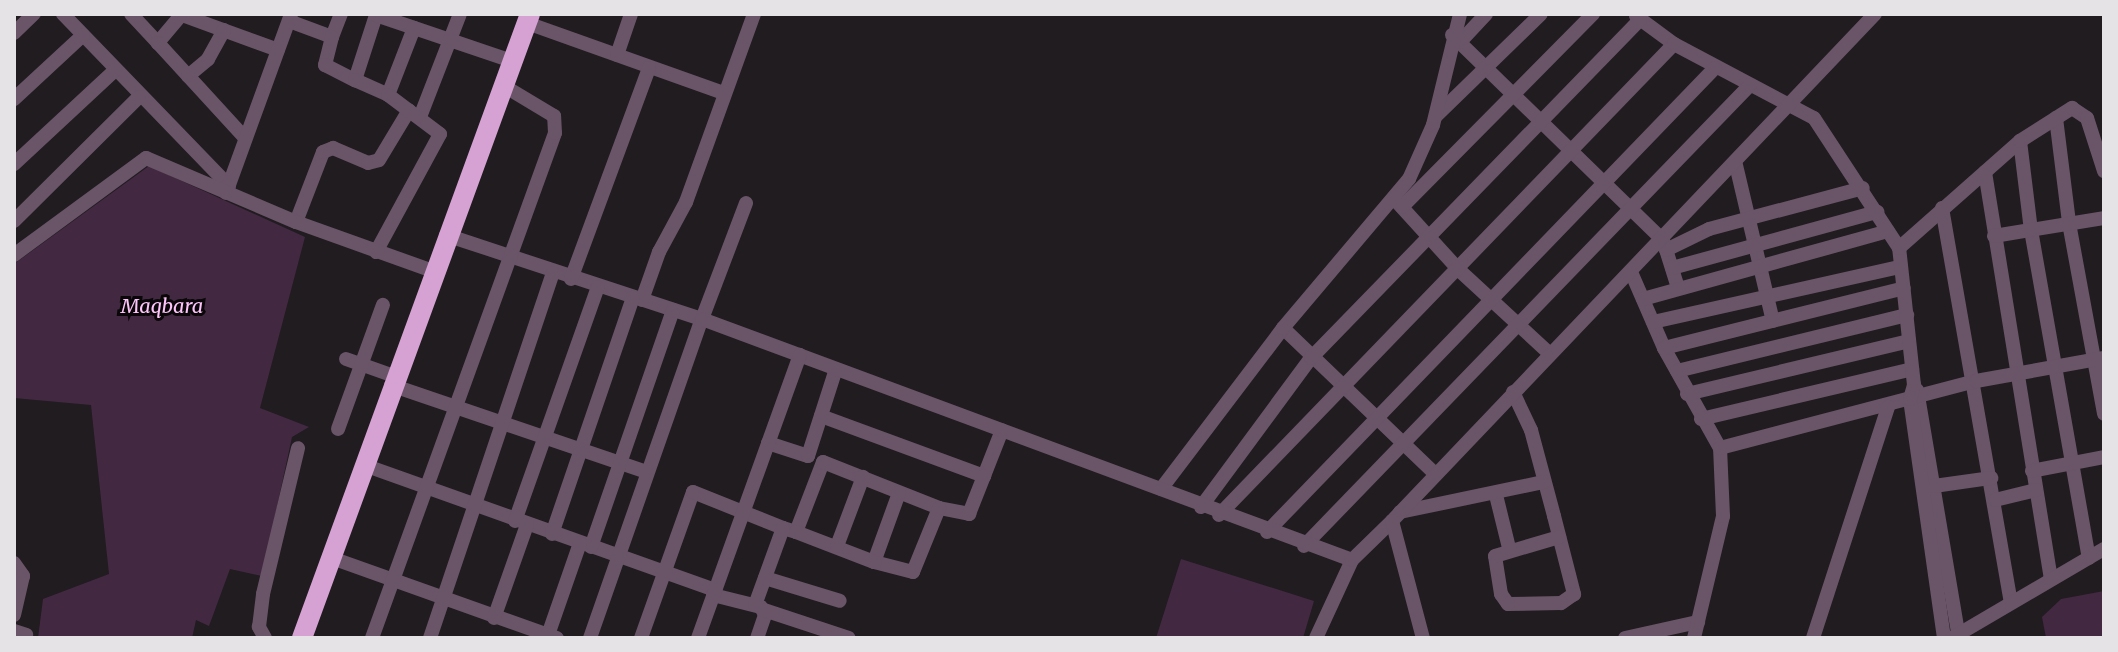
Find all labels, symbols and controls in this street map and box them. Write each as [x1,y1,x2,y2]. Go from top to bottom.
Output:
park label: Maqbara [121,293,203,317]

